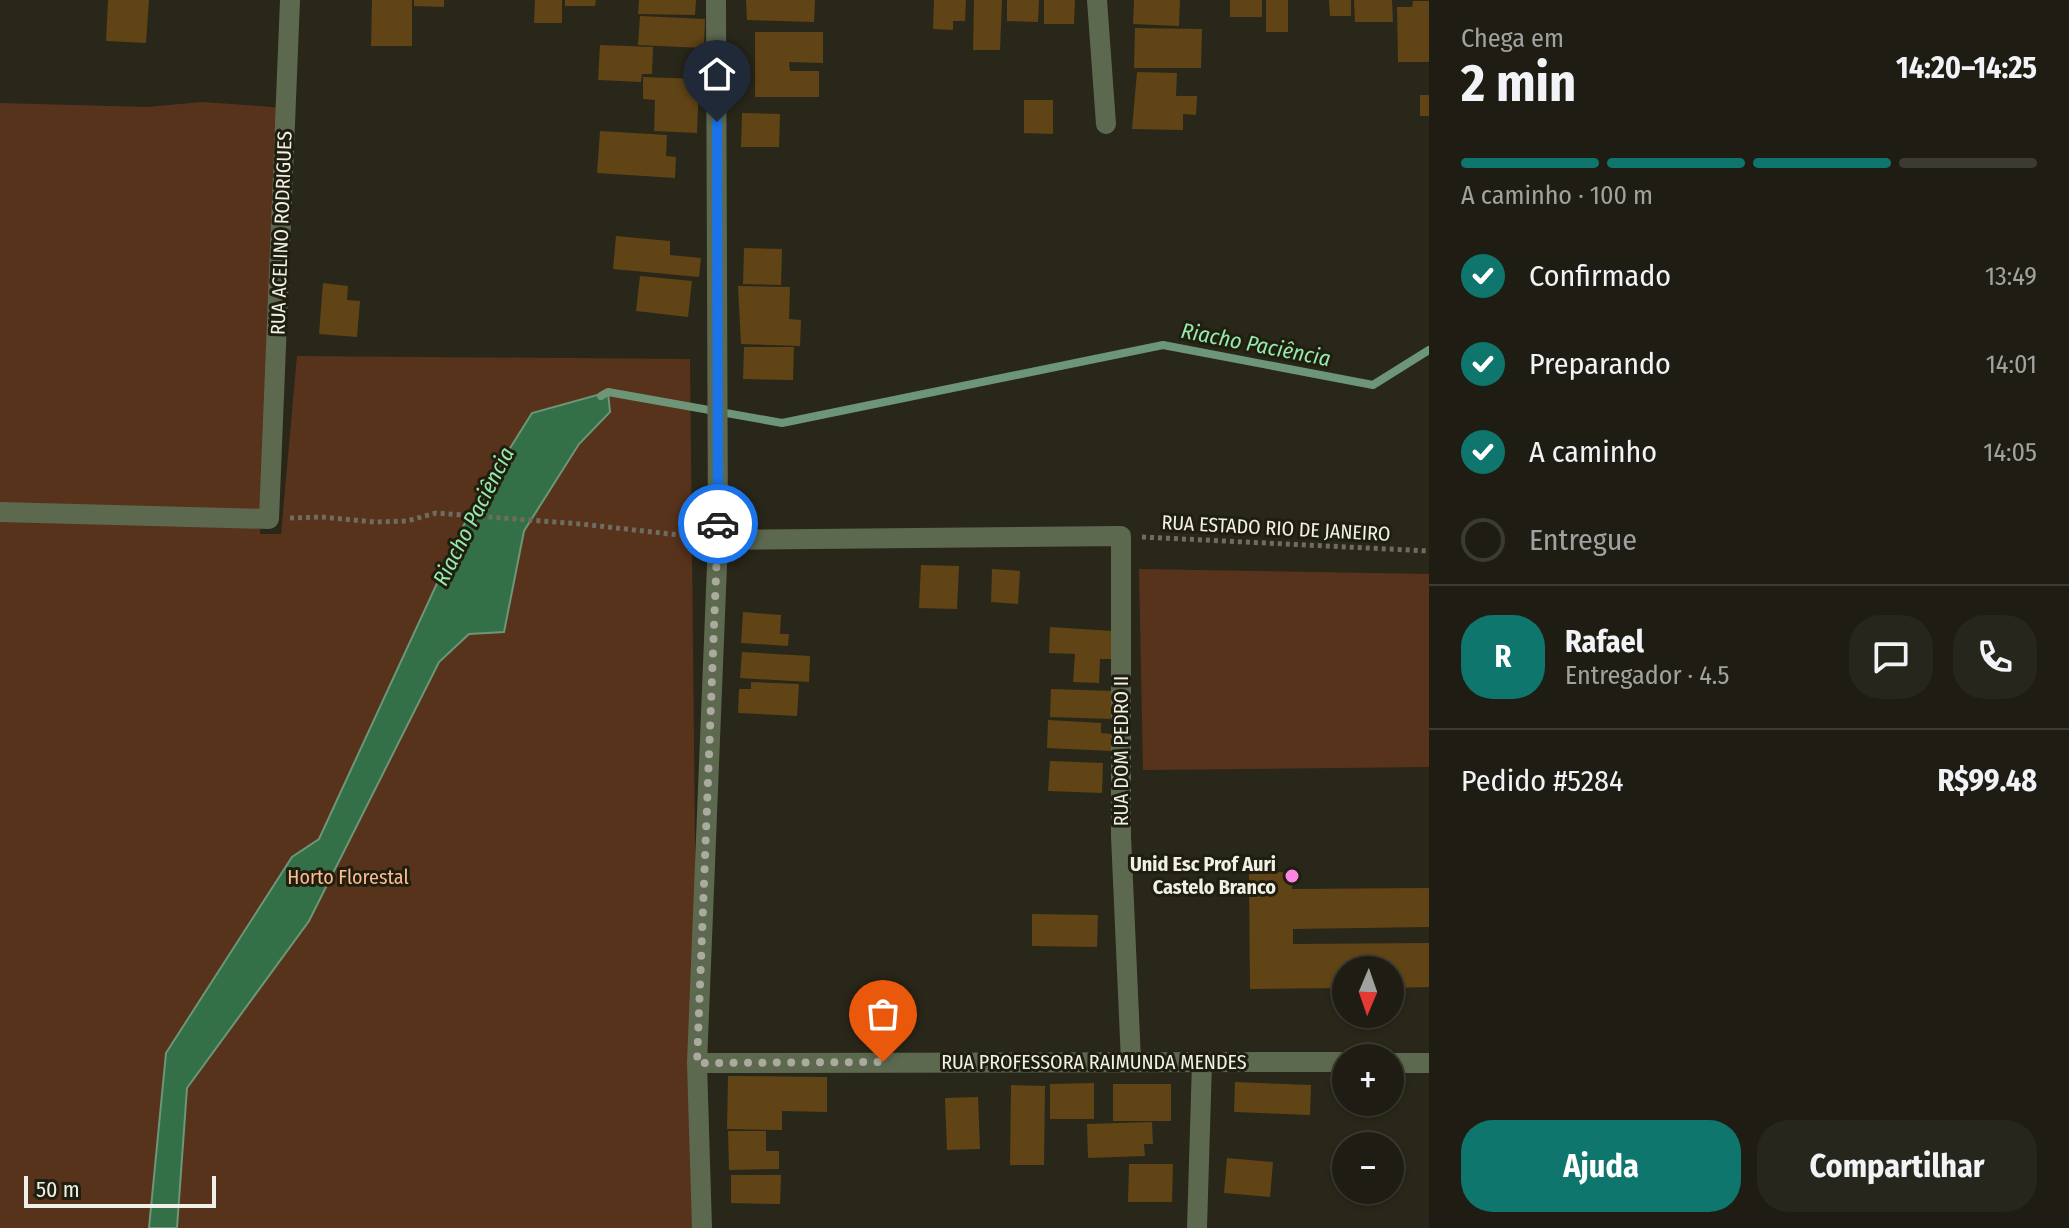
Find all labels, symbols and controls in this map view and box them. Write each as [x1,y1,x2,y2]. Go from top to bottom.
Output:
text: Chega em [1461,23,1564,54]
pin [683,40,751,122]
text: 14:20–14:25 [1896,50,2037,86]
icon: home [695,52,739,96]
text: 2 min [1461,52,1576,115]
street label: RUA ACELINO RODRIGUES [265,130,297,335]
text: A caminho · 100 m [1461,180,1653,211]
icon: check [1461,254,1505,298]
text: Confirmado [1529,258,1671,294]
text: 13:49 [1985,261,2037,292]
water label: Riacho Paciência [1179,317,1333,372]
icon: check [1461,342,1505,386]
text: Preparando [1529,346,1671,382]
text: 14:01 [1986,349,2037,380]
icon: check [1461,430,1505,474]
text: A caminho [1529,434,1657,470]
text: 14:05 [1983,437,2037,468]
water label: Riacho Paciência [427,443,520,590]
courier [678,484,758,564]
icon: car [696,502,740,546]
street label: RUA ESTADO RIO DE JANEIRO [1161,510,1391,546]
text: Entregue [1529,522,1637,558]
button: chat [1849,615,1933,699]
button: phone [1953,615,2037,699]
text: Rafael [1565,624,1644,660]
text: R [1495,639,1511,675]
text: Entregador · 4.5 [1565,660,1730,691]
street label: RUA DOM PEDRO II [1109,676,1133,826]
text: Pedido #5284 [1461,763,1624,799]
text: R$99.48 [1937,763,2037,799]
place label: Unid Esc Prof Auri Castelo Branco [1130,852,1276,899]
park label: Horto Florestal [287,865,409,889]
marker: Unid Esc Prof Auri Castelo Branco [1283,867,1301,885]
north arrow [1332,956,1404,1028]
map controls [1332,956,1404,1204]
pin [849,980,917,1062]
icon: bag [861,992,905,1036]
button: + [1332,1044,1404,1116]
street label: RUA PROFESSORA RAIMUNDA MENDES [941,1050,1247,1074]
button: Ajuda [1461,1120,1741,1212]
button: Compartilhar [1757,1120,2037,1212]
button: − [1332,1132,1404,1204]
scale bar [24,1172,216,1208]
text: 50 m [36,1176,80,1203]

